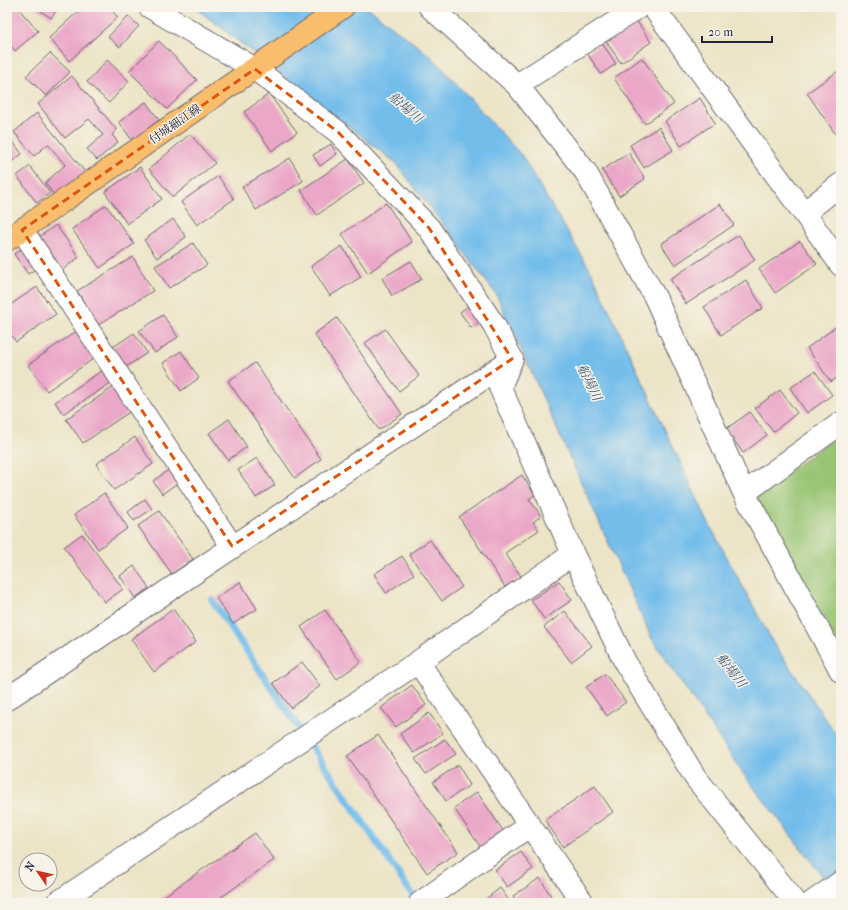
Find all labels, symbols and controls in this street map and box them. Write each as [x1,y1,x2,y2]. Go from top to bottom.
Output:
scale bar [702,18,772,44]
text: 20 m [708,25,733,39]
water label: 船場川 [386,89,427,127]
street label: 付城細江線 [146,101,204,147]
water label: 船場川 [574,361,606,405]
water label: 船場川 [714,650,751,692]
north arrow [18,852,58,892]
text: N [22,859,38,874]

